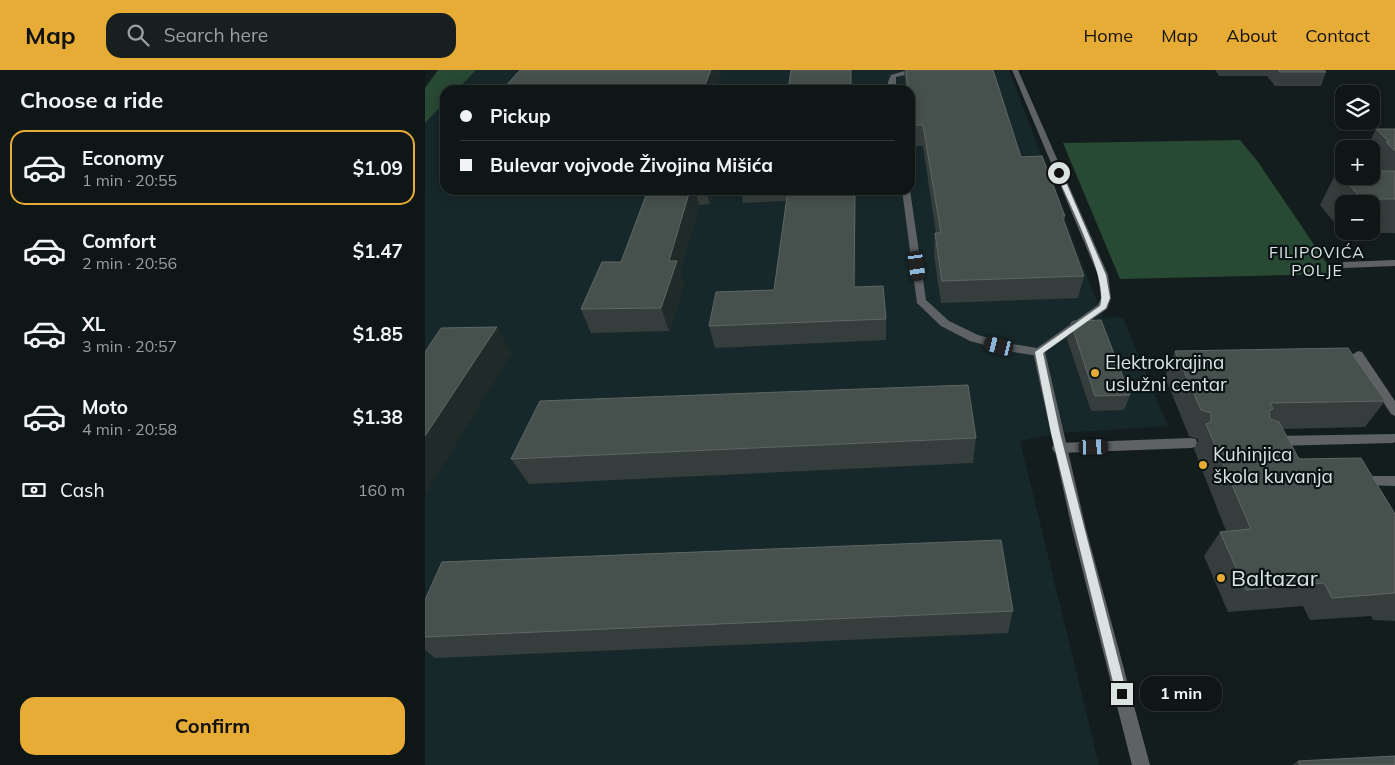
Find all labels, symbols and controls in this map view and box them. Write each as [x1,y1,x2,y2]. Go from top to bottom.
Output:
search box [106,13,456,58]
text: Map [25,20,76,50]
icon: search [124,21,152,49]
text: Search here [164,23,268,47]
text: Home [1083,24,1133,47]
text: Map [1161,24,1198,47]
text: About [1226,24,1277,47]
text: Contact [1305,24,1370,47]
map controls [1335,85,1380,240]
button: layers [1335,85,1380,130]
text: Choose a ride [20,86,163,114]
text: Pickup [490,104,551,128]
button: + [1335,140,1380,185]
icon: car [22,145,67,190]
text: Economy [82,146,164,170]
text: Bulevar vojvode Živojina Mišića [490,153,773,177]
text: $1.09 [353,156,403,180]
route start [1048,162,1070,184]
text: 1 min · 20:55 [82,170,177,190]
button: − [1335,195,1380,240]
icon: car [22,228,67,273]
text: Comfort [82,229,156,253]
text: $1.47 [353,239,403,263]
district label: FILIPOVIĆA POLJE [1269,242,1365,280]
car [907,250,926,282]
text: 2 min · 20:56 [82,253,177,273]
icon: car [22,311,67,356]
text: XL [82,312,105,336]
text: $1.85 [353,322,403,346]
car [982,335,1015,357]
text: 3 min · 20:57 [82,336,177,356]
place label: Elektrokrajina uslužni centar [1105,350,1227,396]
marker: Elektrokrajina uslužni centar [1089,367,1101,379]
icon: car [22,394,67,439]
text: Moto [82,395,128,419]
text: $1.38 [353,405,403,429]
text: 4 min · 20:58 [82,419,177,439]
car [1078,439,1109,455]
place label: Kuhinjica škola kuvanja [1213,442,1333,488]
marker: Kuhinjica škola kuvanja [1197,459,1209,471]
icon: cash [20,476,48,504]
text: Cash [60,478,105,502]
text: 160 m [358,480,405,500]
place label: Baltazar [1231,564,1318,592]
marker: Baltazar [1215,572,1227,584]
callout: 1 min [1139,676,1222,712]
route end [1111,683,1133,705]
text: 1 min [1160,683,1202,703]
button: Confirm [20,697,405,755]

